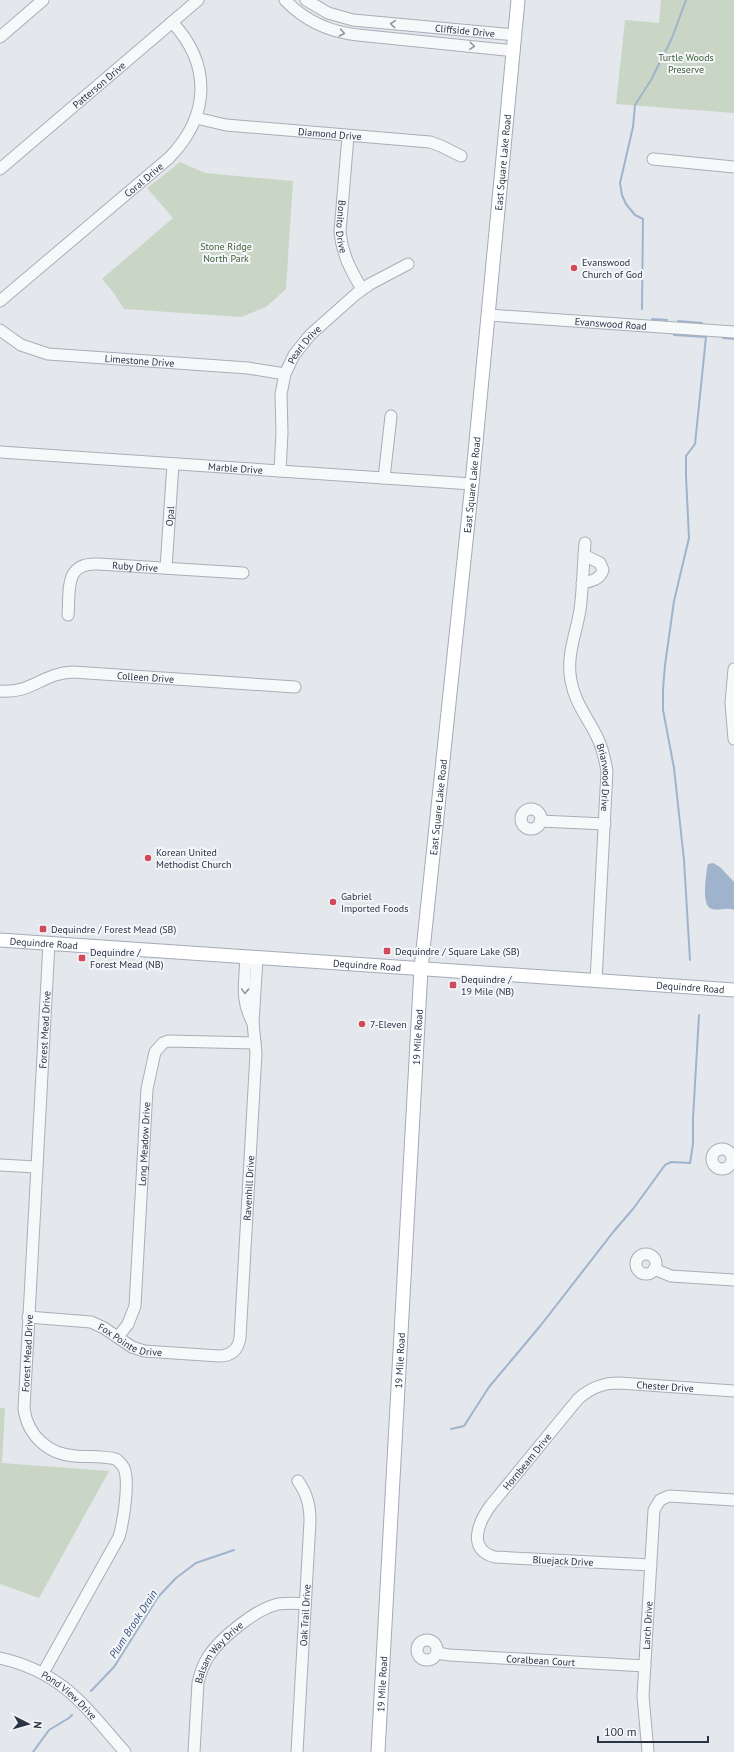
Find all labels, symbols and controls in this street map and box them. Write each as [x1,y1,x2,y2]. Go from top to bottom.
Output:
one-way arrow [390,19,396,28]
street label: Cliffside Drive [434,21,496,40]
one-way arrow [339,28,346,36]
one-way arrow [469,41,475,50]
park label: Turtle Woods Preserve [658,51,714,76]
street label: Patterson Drive [70,58,128,111]
street label: East Square Lake Road [492,114,514,211]
street label: Diamond Drive [298,125,362,143]
street label: Coral Drive [121,159,166,200]
street label: Bonito Drive [333,200,350,255]
park label: Stone Ridge North Park [200,240,252,265]
place label: Evanswood Church of God [582,256,643,281]
marker: Evanswood Church of God [569,263,579,273]
street label: Evanswood Road [574,315,647,332]
street label: Pearl Drive [284,322,323,366]
street label: Limestone Drive [104,351,175,369]
street label: East Square Lake Road [460,436,483,533]
street label: Marble Drive [208,460,263,476]
street label: Opal [162,506,177,527]
street label: Ruby Drive [112,558,158,574]
street label: Colleen Drive [116,668,175,685]
street label: Briarwood Drive [594,741,614,812]
street label: East Square Lake Road [427,758,450,856]
place label: Korean United Methodist Church [156,846,232,871]
marker: Korean United Methodist Church [143,853,153,863]
place label: Gabriel Imported Foods [341,890,408,915]
marker: Gabriel Imported Foods [328,897,338,907]
place label: Dequindre / Forest Mead (SB) [51,923,176,936]
marker: Dequindre / Forest Mead (SB) [38,924,48,934]
street label: Dequindre Road [9,934,78,952]
place label: Dequindre / Square Lake (SB) [395,945,520,958]
place label: Dequindre / Forest Mead (NB) [90,946,164,971]
marker: Dequindre / Square Lake (SB) [382,946,392,956]
marker: Dequindre / Forest Mead (NB) [77,953,87,963]
street label: Dequindre Road [333,956,402,974]
place label: Dequindre / 19 Mile (NB) [461,973,514,998]
street label: Dequindre Road [656,978,725,996]
marker: Dequindre / 19 Mile (NB) [448,980,458,990]
one-way arrow [240,988,249,994]
street label: Forest Mead Drive [36,990,53,1069]
street label: 19 Mile Road [409,1009,425,1065]
place label: 7-Eleven [370,1018,407,1031]
marker: 7-Eleven [357,1019,367,1029]
street label: Long Meadow Drive [135,1101,153,1186]
street label: Ravenhill Drive [240,1155,257,1221]
street label: Forest Mead Drive [18,1314,36,1392]
street label: Fox Pointe Drive [96,1320,162,1359]
street label: 19 Mile Road [391,1332,408,1389]
street label: Chester Drive [636,1378,694,1395]
street label: Hornbeam Drive [500,1430,554,1492]
street label: Bluejack Drive [532,1553,594,1569]
street label: Oak Trail Drive [296,1584,313,1647]
water label: Plum Brook Drain [106,1587,160,1661]
street label: Larch Drive [639,1601,655,1650]
street label: Balsam Way Drive [192,1618,246,1685]
street label: Coralbean Court [506,1652,576,1669]
street label: 19 Mile Road [374,1656,390,1712]
street label: Pond View Drive [39,1668,100,1722]
north arrow [8,1704,48,1744]
scale bar [598,1718,708,1744]
text: N [31,1721,45,1729]
text: 100 m [604,1724,637,1739]

